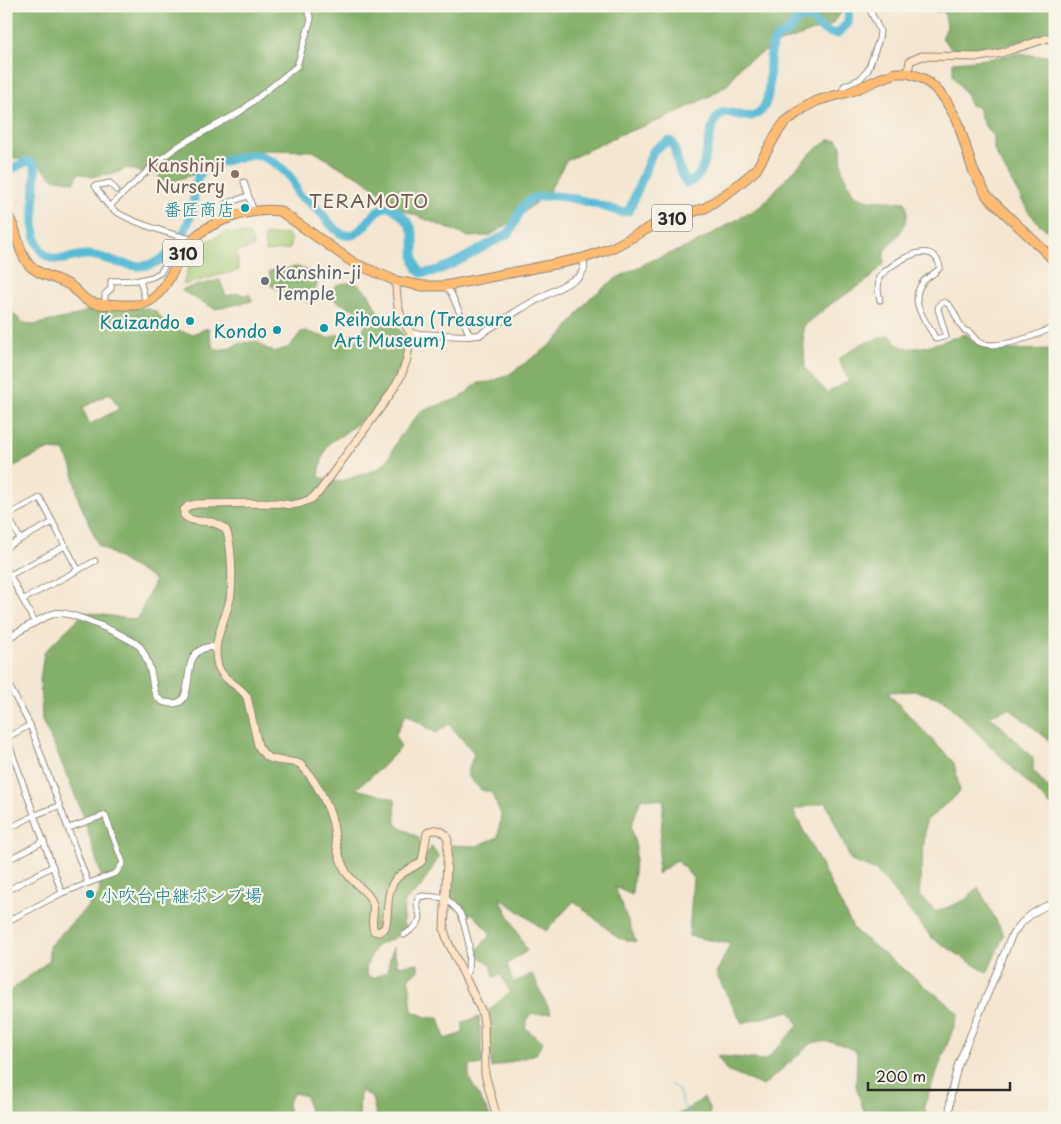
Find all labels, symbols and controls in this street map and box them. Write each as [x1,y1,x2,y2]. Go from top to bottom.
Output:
place label: Kanshinji Nursery [147,151,225,199]
marker: Kanshinji Nursery [229,168,241,180]
district label: TERAMOTO [309,186,429,214]
place label: 番匠商店 [163,195,235,222]
marker: 番匠商店 [239,202,251,214]
road number: 310 [652,204,692,232]
road number: 310 [163,240,203,266]
place label: Kanshin-ji Temple [275,258,361,306]
marker: Kanshin-ji Temple [259,275,271,287]
place label: Reihoukan (Treasure Art Museum) [334,305,513,353]
place label: Kaizando [100,308,180,335]
marker: Kaizando [184,315,196,327]
place label: Kondo [213,317,267,344]
marker: Reihoukan (Treasure Art Museum) [318,322,330,334]
marker: Kondo [271,324,283,336]
place label: 小吹台中継ポンプ場 [100,881,262,908]
marker: 小吹台中継ポンプ場 [84,888,96,900]
scale bar [868,1059,1011,1091]
text: 200 m [876,1064,926,1087]

